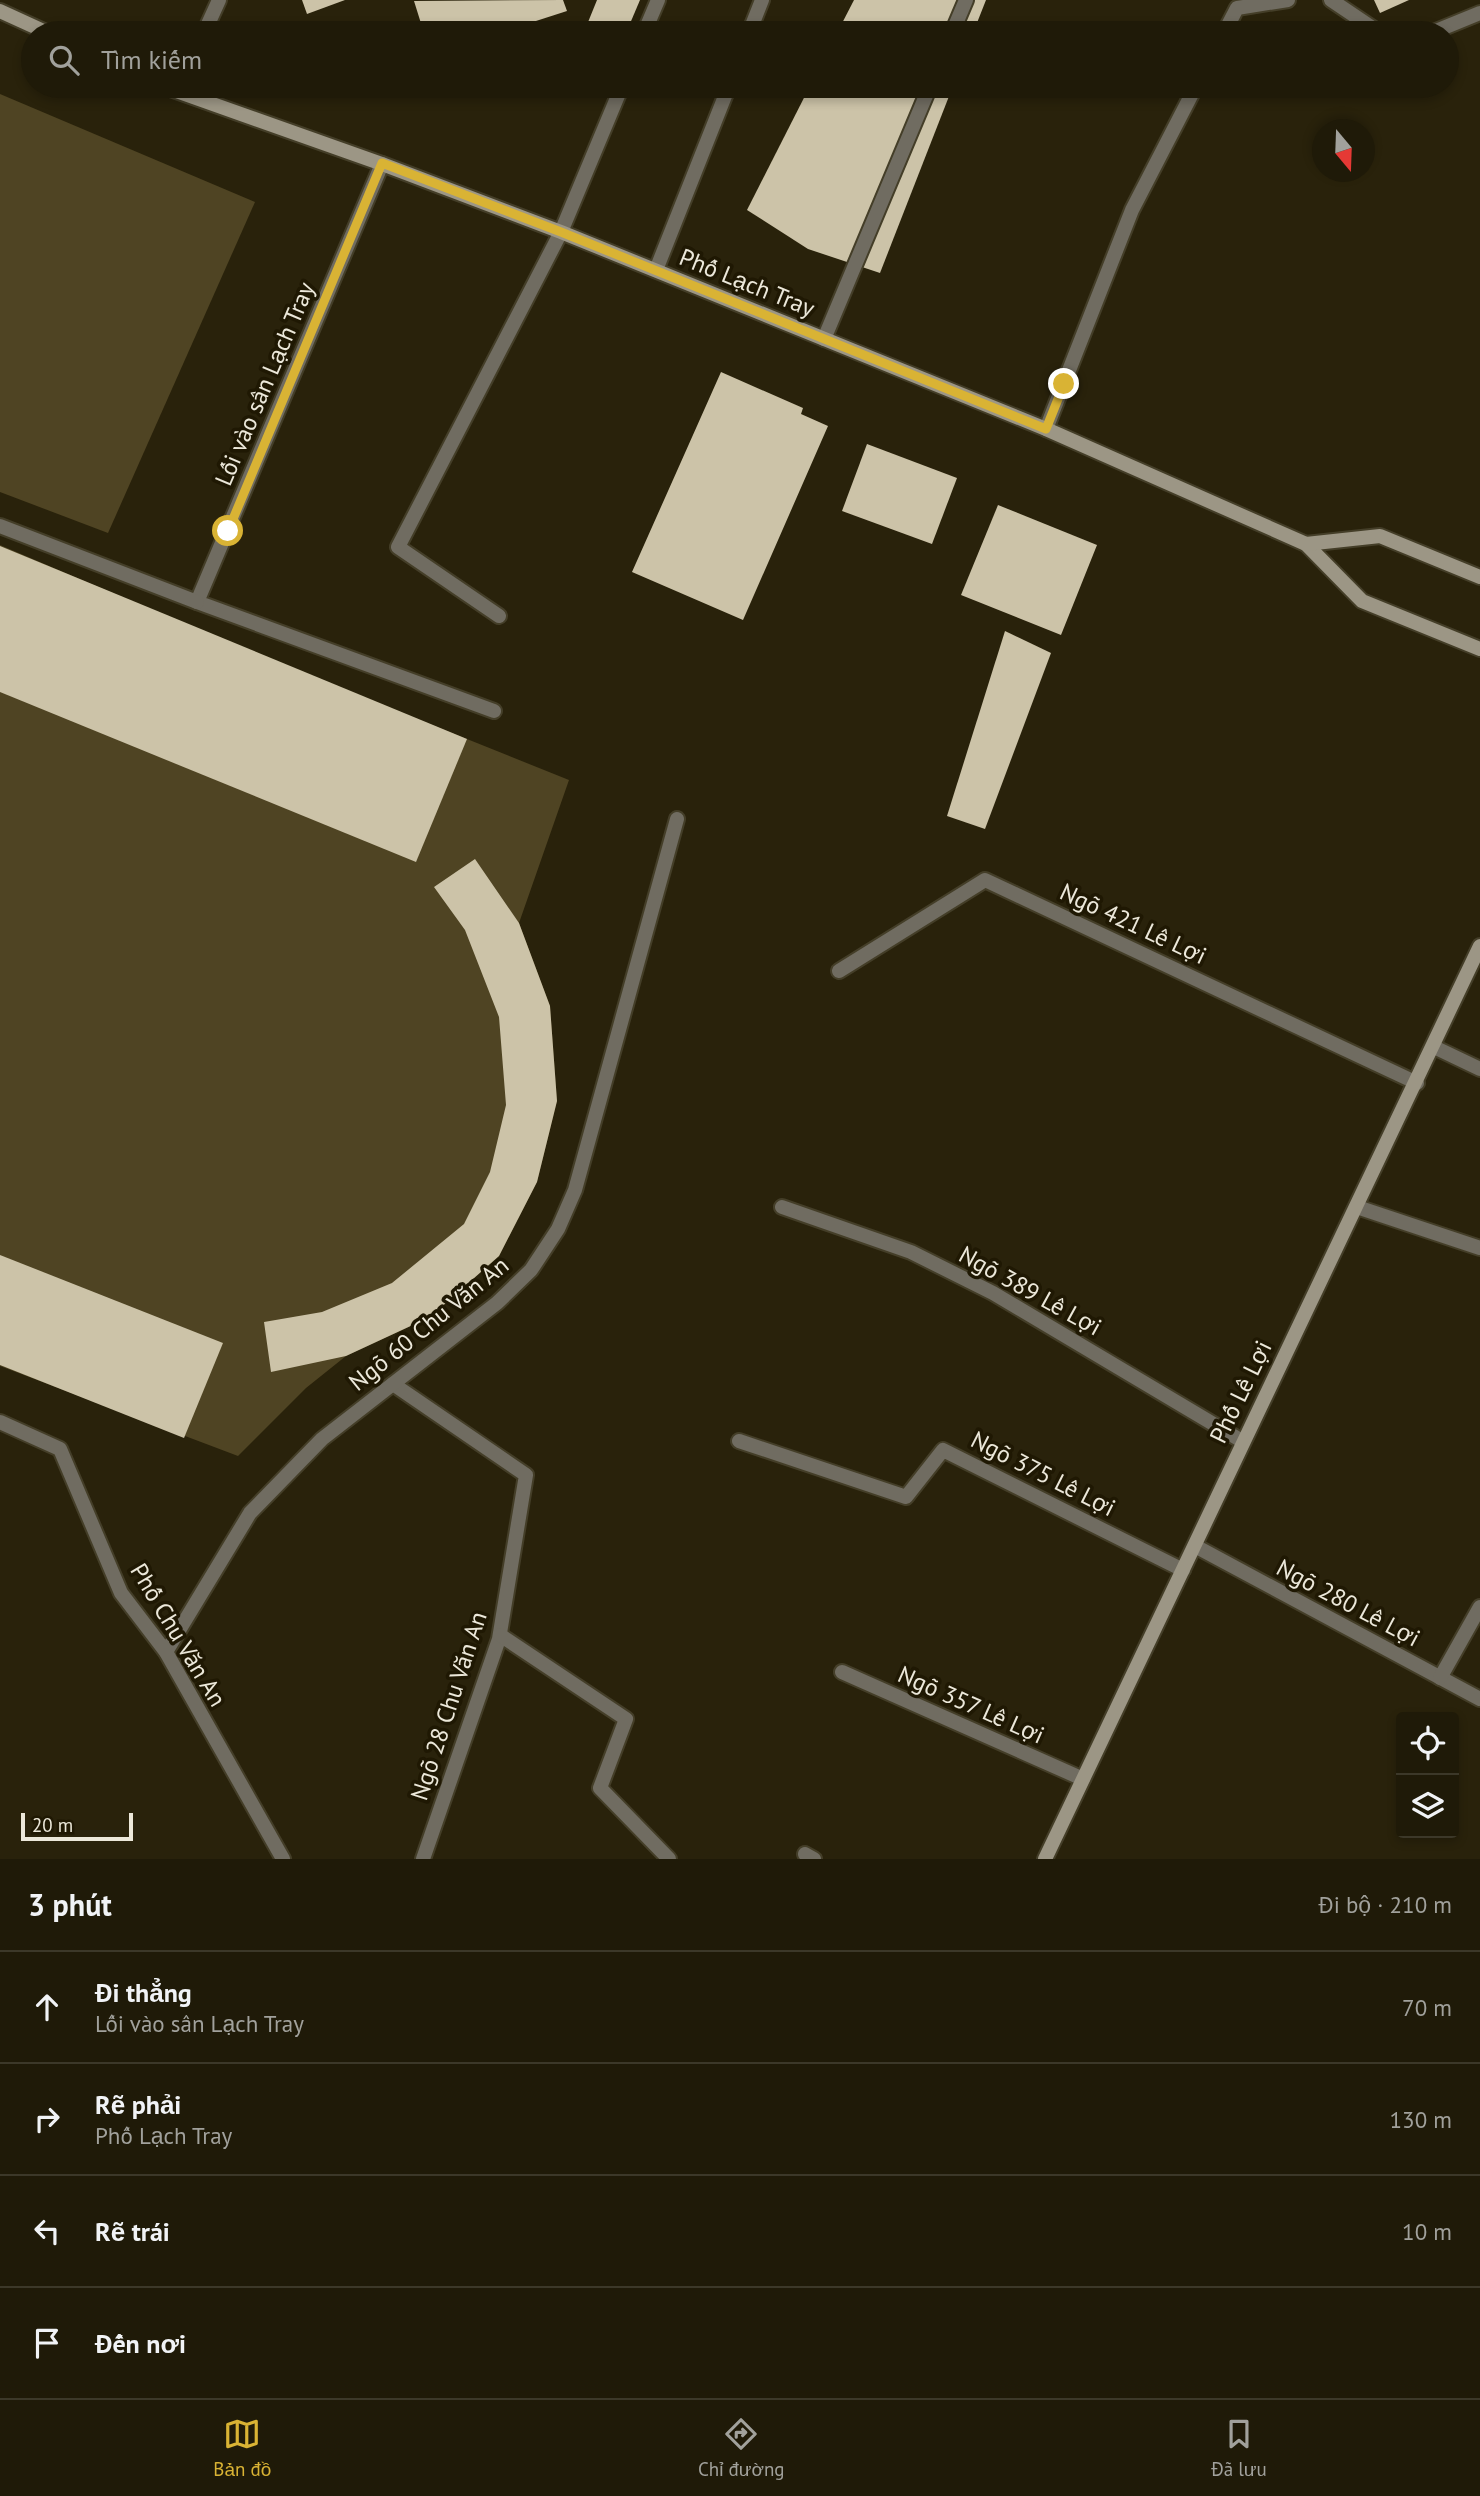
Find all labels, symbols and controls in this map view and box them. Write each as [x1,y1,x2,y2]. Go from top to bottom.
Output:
search box [21,21,1459,98]
icon: search [45,41,83,79]
text: Tìm kiếm [101,43,202,76]
north arrow [1312,119,1375,182]
street label: Phố Lạch Tray [675,241,819,324]
street label: Lối vào sân Lạch Tray [208,277,321,490]
route end [1048,368,1079,399]
route start [212,515,243,546]
street label: Ngõ 421 Lê Lợi [1055,876,1211,971]
street label: Ngõ 389 Lê Lợi [954,1239,1107,1342]
street label: Ngõ 60 Chu Văn An [342,1250,515,1398]
street label: Phố Lê Lợi [1203,1336,1279,1448]
street label: Ngõ 375 Lê Lợi [966,1424,1121,1523]
street label: Ngõ 280 Lê Lợi [1271,1552,1425,1653]
street label: Phố Chu Văn An [124,1557,233,1712]
street label: Ngõ 28 Chu Văn An [403,1608,494,1804]
street label: Ngõ 357 Lê Lợi [893,1658,1049,1751]
map controls [1396,1712,1459,1838]
button: locate [1396,1712,1459,1775]
button: layers [1396,1775,1459,1838]
scale bar [21,1810,133,1842]
text: 20 m [32,1813,73,1837]
text: 3 phút [28,1885,112,1924]
text: Đi bộ · 210 m [1319,1890,1452,1919]
text: Đi thẳng [95,1976,192,2009]
icon: ahead [28,1988,66,2026]
text: 70 m [1402,1993,1452,2022]
text: Lối vào sân Lạch Tray [95,2009,304,2038]
text: Rẽ phải [95,2088,181,2121]
icon: right [28,2100,66,2138]
text: 130 m [1390,2105,1452,2134]
text: Phố Lạch Tray [95,2121,232,2150]
icon: left [28,2212,66,2250]
text: Rẽ trái [95,2215,170,2248]
text: 10 m [1402,2217,1452,2246]
icon: arrive [28,2324,66,2362]
text: Đến nơi [95,2327,186,2360]
tab: Bản đồ [213,2415,271,2481]
tab: Chỉ đường [698,2415,785,2481]
tab: Đã lưu [1211,2415,1267,2481]

